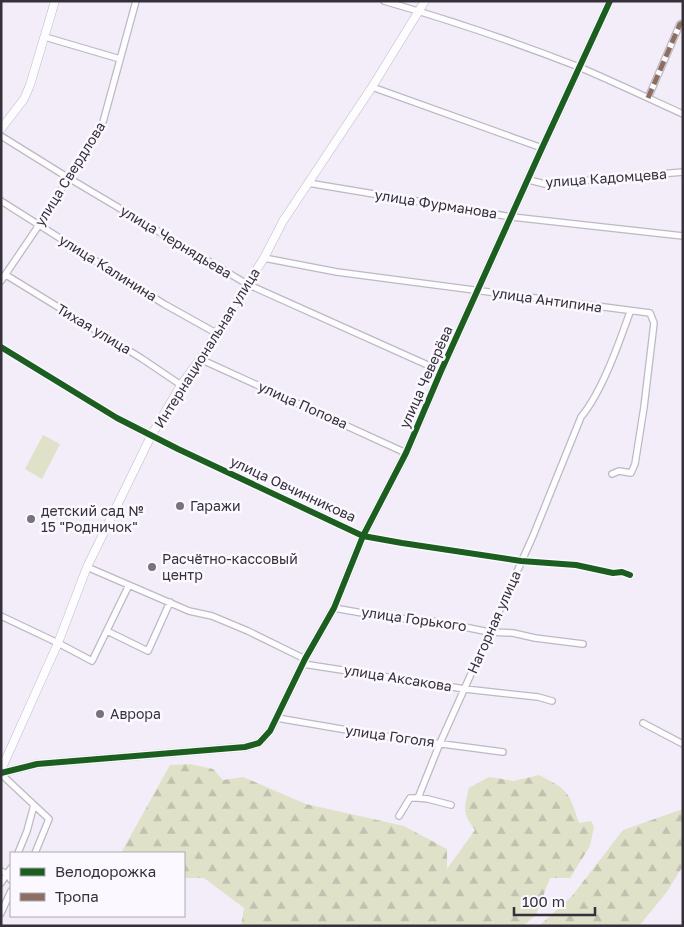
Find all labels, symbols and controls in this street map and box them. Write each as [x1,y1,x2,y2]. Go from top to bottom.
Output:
street label: улица Свердлова [31,118,109,229]
street label: улица Кадомцева [545,165,667,190]
street label: улица Фурманова [374,185,499,222]
street label: улица Чернядьева [117,202,235,282]
street label: улица Калинина [56,231,160,305]
street label: Интернациональная улица [150,265,263,431]
street label: улица Антипина [491,283,603,316]
street label: Тихая улица [54,300,135,357]
street label: улица Чеверёва [395,323,456,431]
street label: улица Попова [256,377,351,432]
street label: улица Овчинникова [228,452,359,525]
place label: Гаражи [190,497,241,514]
marker: Гаражи [174,500,186,512]
place label: детский сад № 15 "Родничок" [41,502,144,535]
marker: детский сад № 15 "Родничок" [25,513,37,525]
place label: Расчётно-кассовый центр [162,550,298,583]
marker: Расчётно-кассовый центр [146,561,158,573]
street label: Нагорная улица [463,568,524,676]
street label: улица Горького [360,603,468,634]
street label: улица Аксакова [343,661,453,694]
place label: Аврора [110,705,161,722]
marker: Аврора [94,708,106,720]
street label: улица Гоголя [344,721,436,750]
legend [10,852,185,917]
text: Велодорожка [55,862,156,880]
scale bar [514,884,595,916]
text: Тропа [55,887,99,905]
text: 100 m [522,892,565,910]

